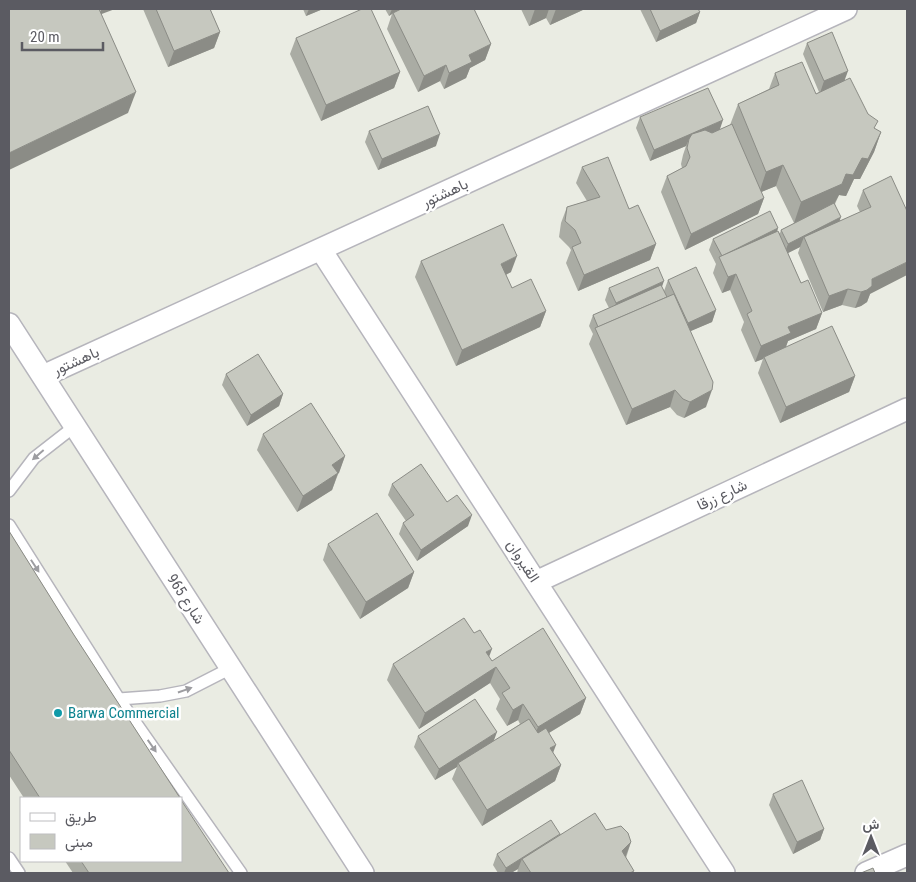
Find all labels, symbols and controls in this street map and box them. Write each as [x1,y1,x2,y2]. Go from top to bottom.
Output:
scale bar [22,20,104,52]
text: 20 m [30,28,60,46]
street label: باهشتور [418,175,471,212]
street label: باهشتور [49,343,102,380]
one-way arrow [33,449,45,461]
street label: شارع زرقا [694,475,751,516]
street label: القيروان [503,536,543,586]
one-way arrow [30,559,40,572]
street label: شارع 965 [162,571,209,629]
one-way arrow [178,686,193,694]
place label: Barwa Commercial [68,704,180,722]
marker: Barwa Commercial [52,707,64,719]
one-way arrow [147,739,157,753]
legend [20,797,182,862]
text: طريق [65,808,97,827]
north arrow [846,812,896,862]
text: ش [863,816,880,833]
text: مبنى [65,833,93,852]

